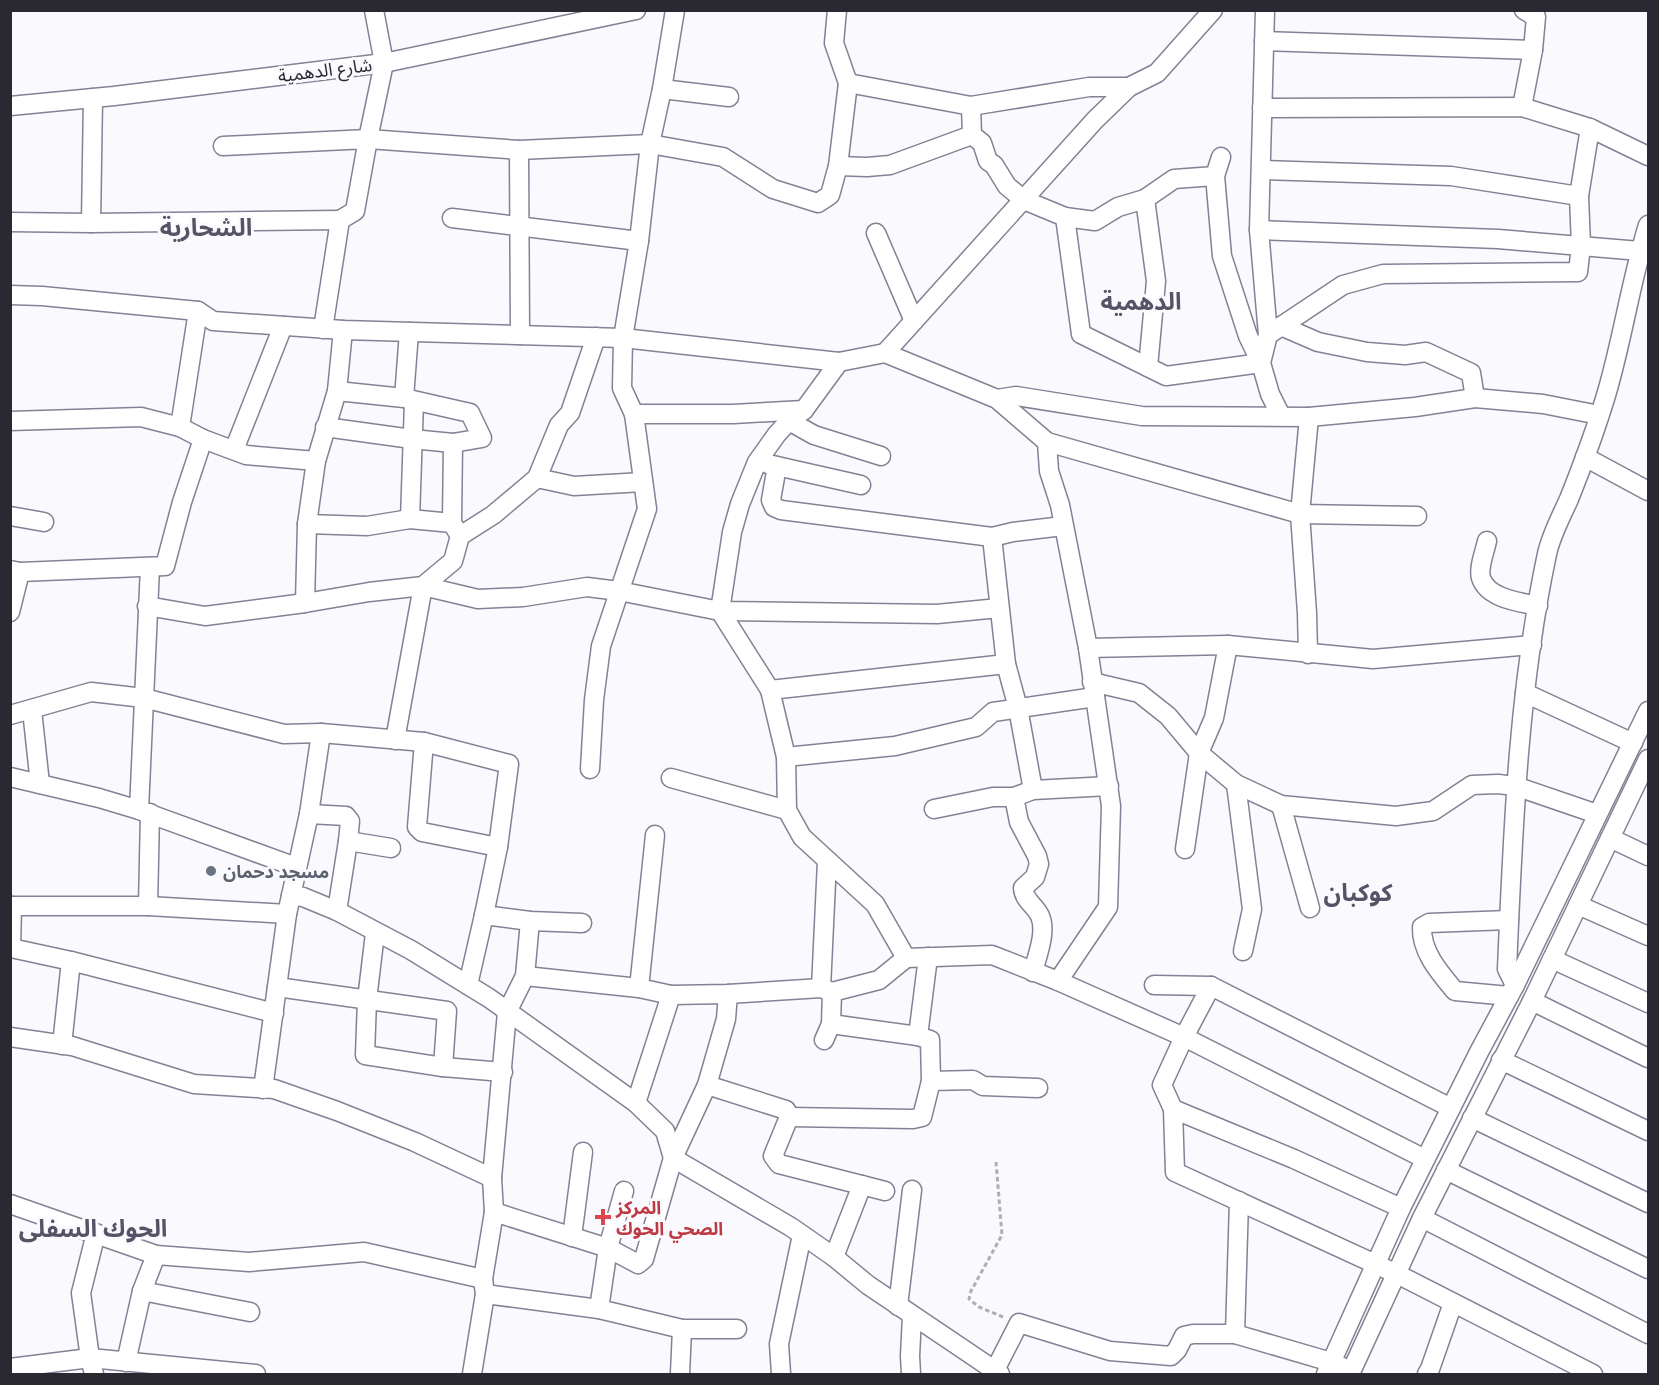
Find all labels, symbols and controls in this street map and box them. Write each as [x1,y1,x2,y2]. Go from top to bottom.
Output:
street label: شارع الدهمية [277,53,374,90]
district label: الشحارية [160,212,252,243]
district label: الدهمية [1101,286,1181,317]
place label: مسجد دحمان [223,860,329,883]
marker: مسجد دحمان [204,864,218,878]
district label: كوكبان [1324,877,1394,908]
place label: المركز الصحي الحوك [615,1196,723,1243]
marker: المركز الصحي الحوك [594,1208,612,1226]
district label: الحوك السفلى [19,1213,167,1244]

